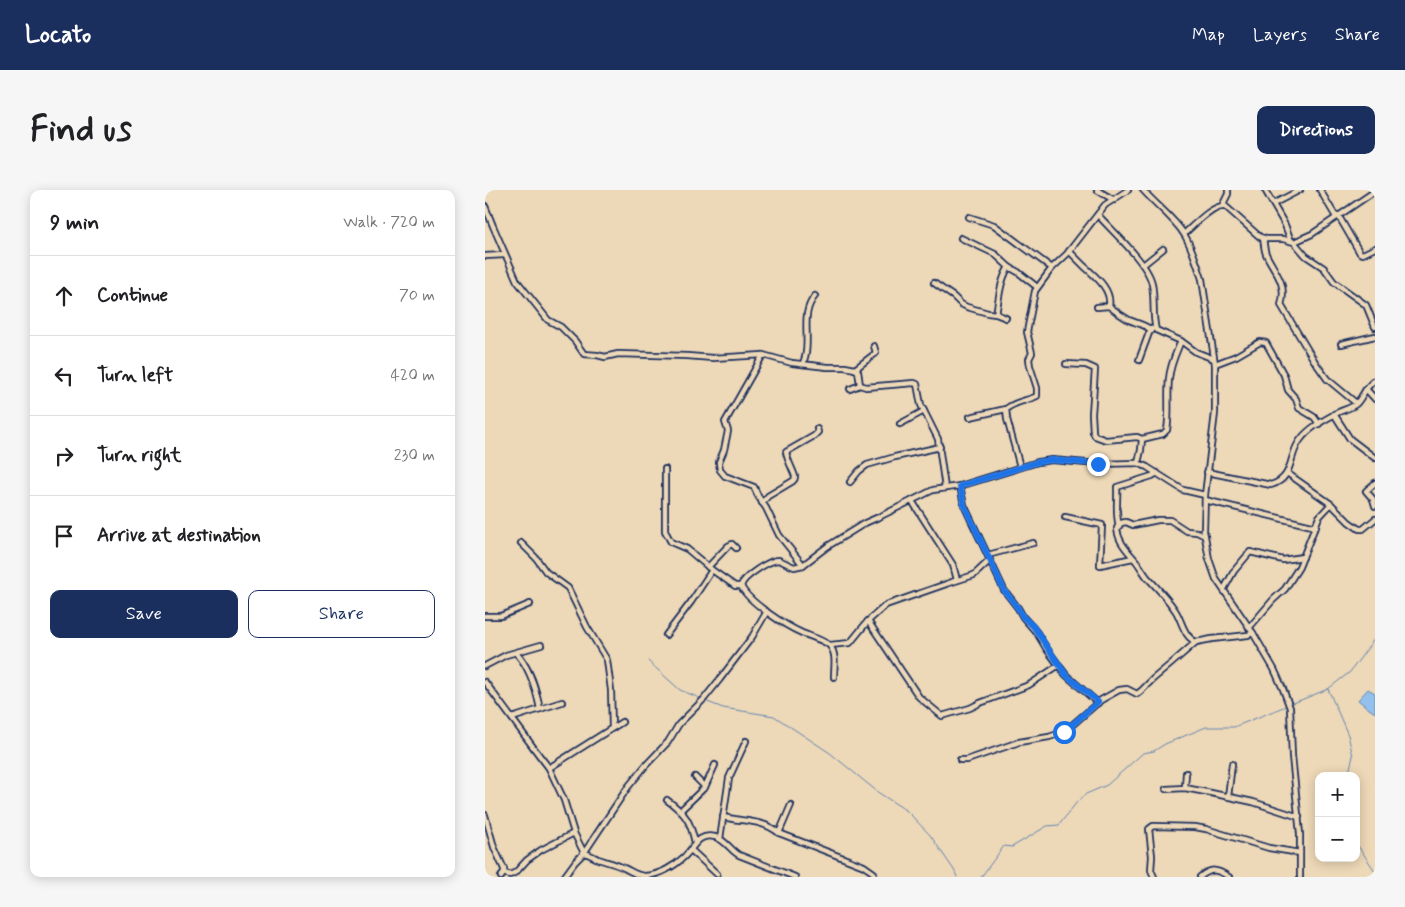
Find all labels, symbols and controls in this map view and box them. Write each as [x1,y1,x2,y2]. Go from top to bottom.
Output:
text: Locato [25,20,91,51]
text: Map [1192,23,1225,47]
text: Layers [1253,23,1307,47]
text: Share [1335,23,1380,47]
button: Directions [1257,106,1375,154]
text: Find us [30,107,132,153]
text: 9 min [50,209,99,237]
text: Walk · 720 m [343,212,435,233]
icon: ahead [50,282,78,310]
text: Continue [97,283,168,308]
text: 70 m [399,285,435,306]
icon: left [50,362,78,390]
text: Turn left [97,363,173,388]
text: 420 m [391,365,435,386]
icon: right [50,442,78,470]
text: Turn right [97,443,181,468]
text: 230 m [394,445,435,466]
route end [1087,453,1110,476]
icon: arrive [50,522,78,550]
text: Arrive at destination [97,523,261,548]
button: Save [50,590,238,638]
button: Share [248,590,435,638]
route start [1053,721,1076,744]
map controls [1315,772,1360,862]
button: + [1315,772,1360,817]
button: − [1315,817,1360,862]

